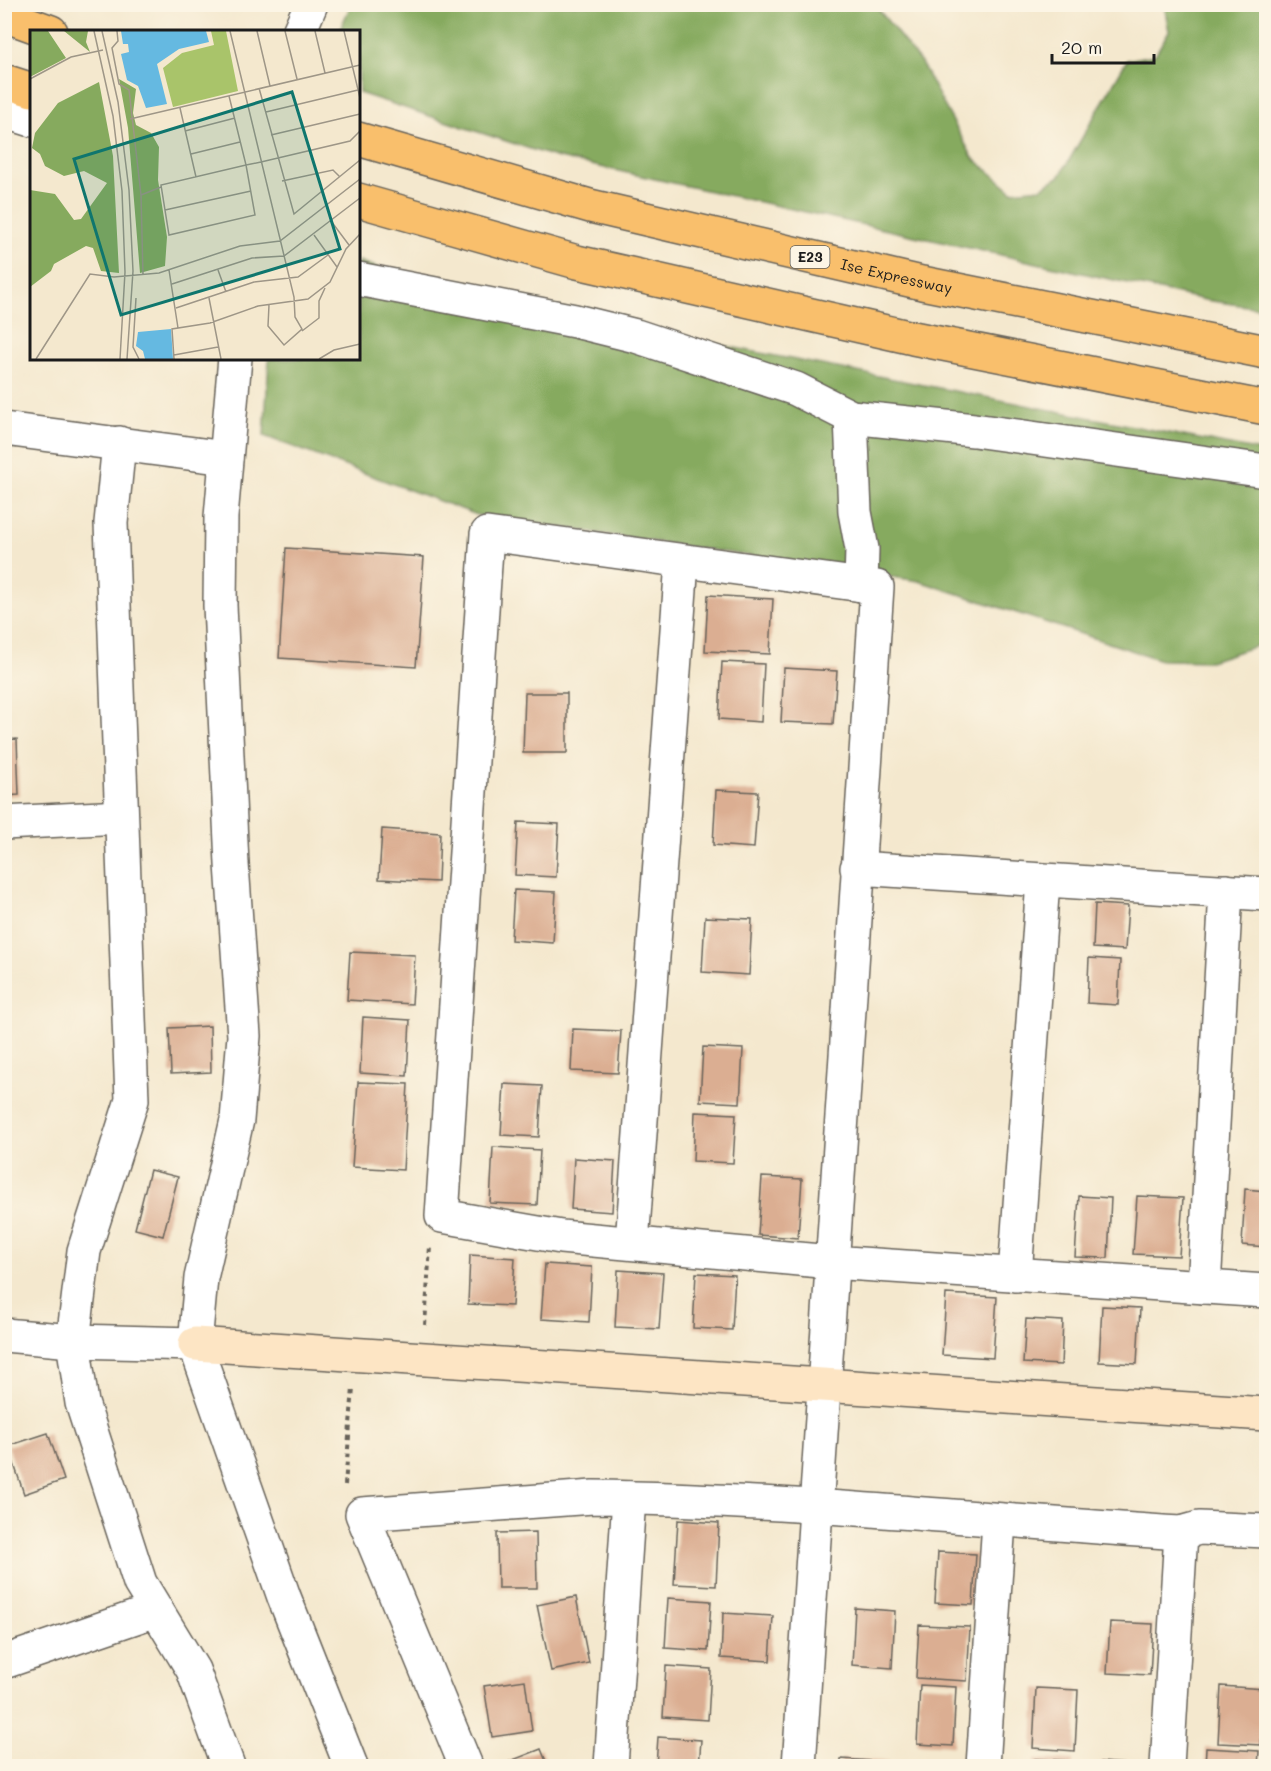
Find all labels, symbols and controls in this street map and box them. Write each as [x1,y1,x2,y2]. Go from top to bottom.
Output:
scale bar [1052,27,1154,65]
inset map [30,30,360,360]
text: 20 m [1061,35,1102,59]
road number: E23 [790,246,830,268]
street label: Ise Expressway [839,253,954,298]

